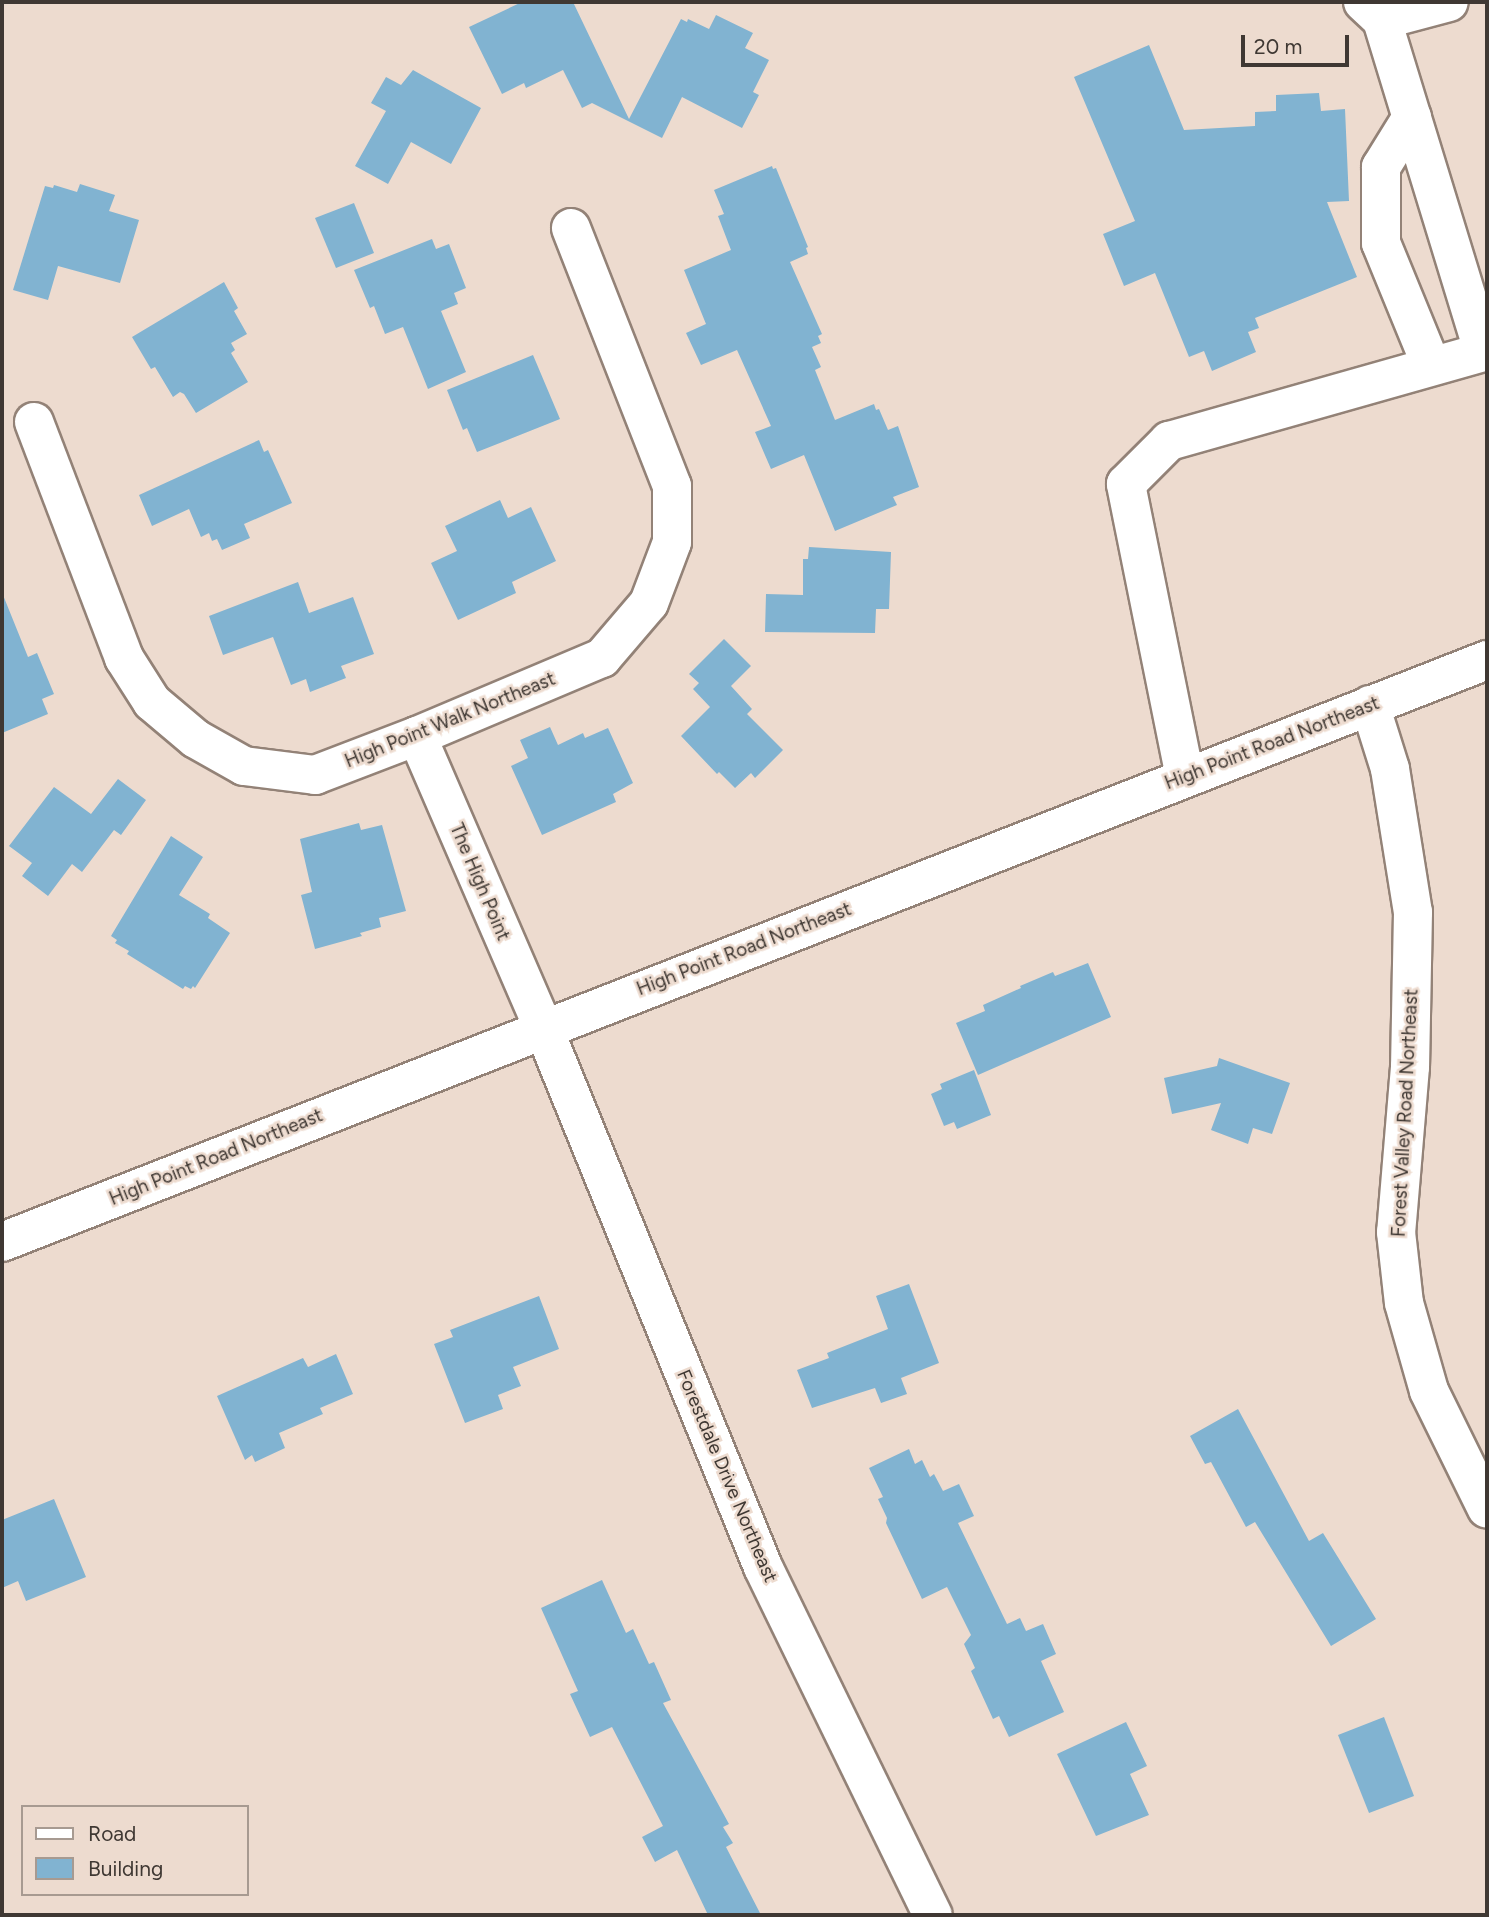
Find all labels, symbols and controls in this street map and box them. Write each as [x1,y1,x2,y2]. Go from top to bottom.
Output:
scale bar [1244,21,1352,65]
text: 20 m [1254,34,1302,59]
street label: High Point Walk Northeast [341,667,559,773]
street label: High Point Road Northeast [1161,691,1383,795]
street label: The High Point [445,820,515,944]
street label: High Point Road Northeast [633,897,855,1001]
street label: Forest Valley Road Northeast [1387,988,1423,1238]
street label: High Point Road Northeast [106,1104,326,1210]
street label: Forestdale Drive Northeast [672,1366,782,1586]
legend [21,1805,248,1896]
text: Road [88,1821,136,1846]
text: Building [88,1856,163,1881]

